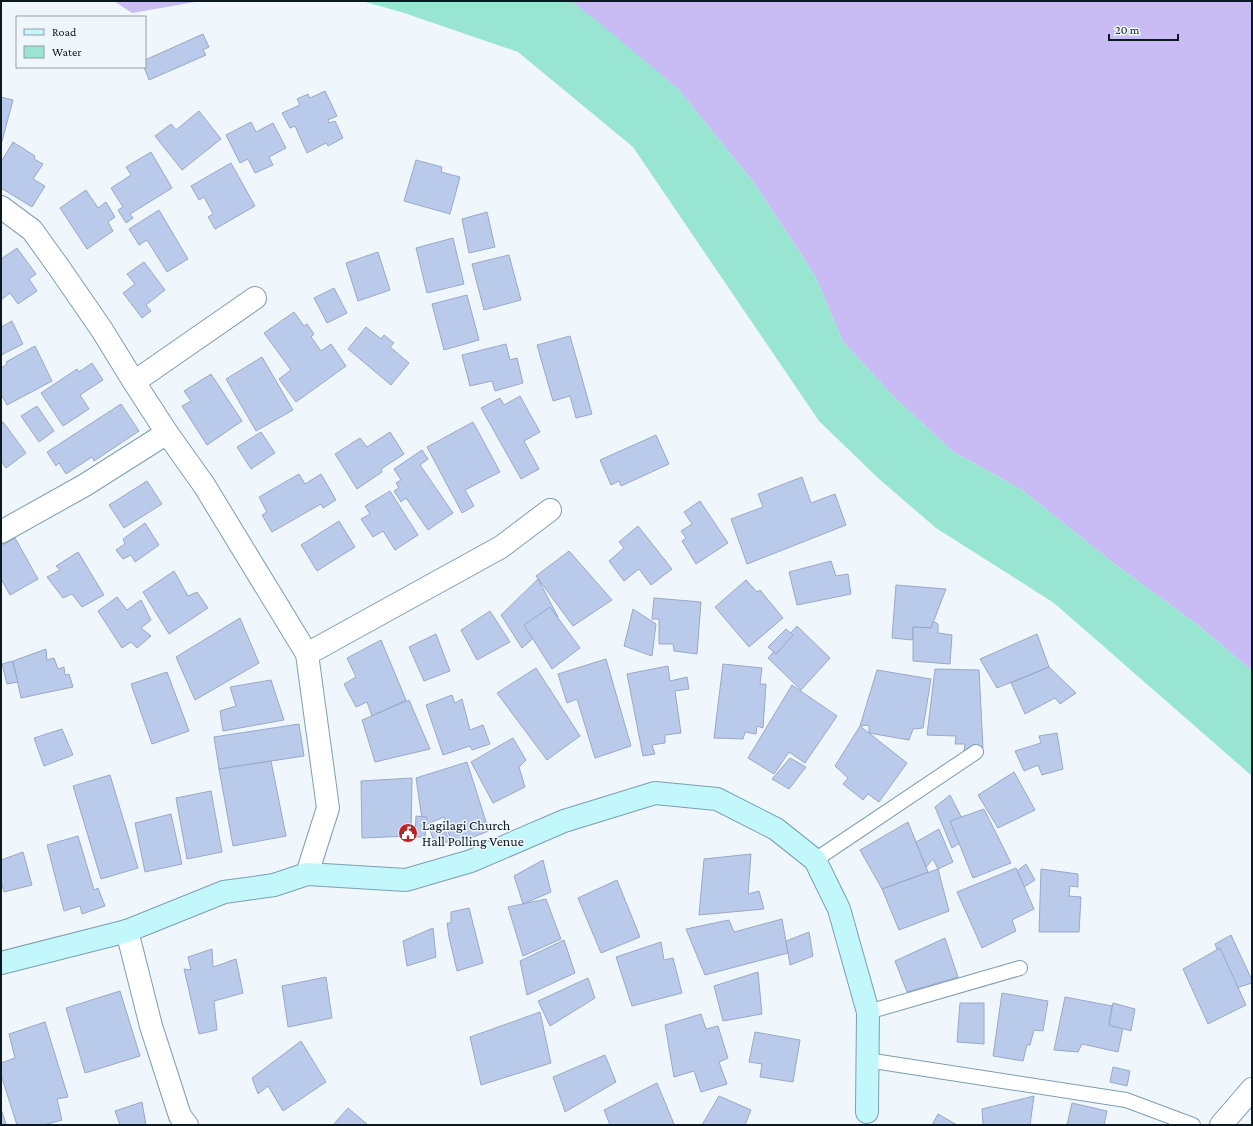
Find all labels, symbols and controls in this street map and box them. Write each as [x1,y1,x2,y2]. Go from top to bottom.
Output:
legend [16,16,146,68]
scale bar [1109,16,1178,42]
text: 20 m [1115,23,1140,37]
text: Road [52,25,77,39]
text: Water [52,45,82,59]
place label: Lagilagi Church Hall Polling Venue [422,817,524,849]
public building icon: Lagilagi Church Hall Polling Venue [397,822,419,844]

